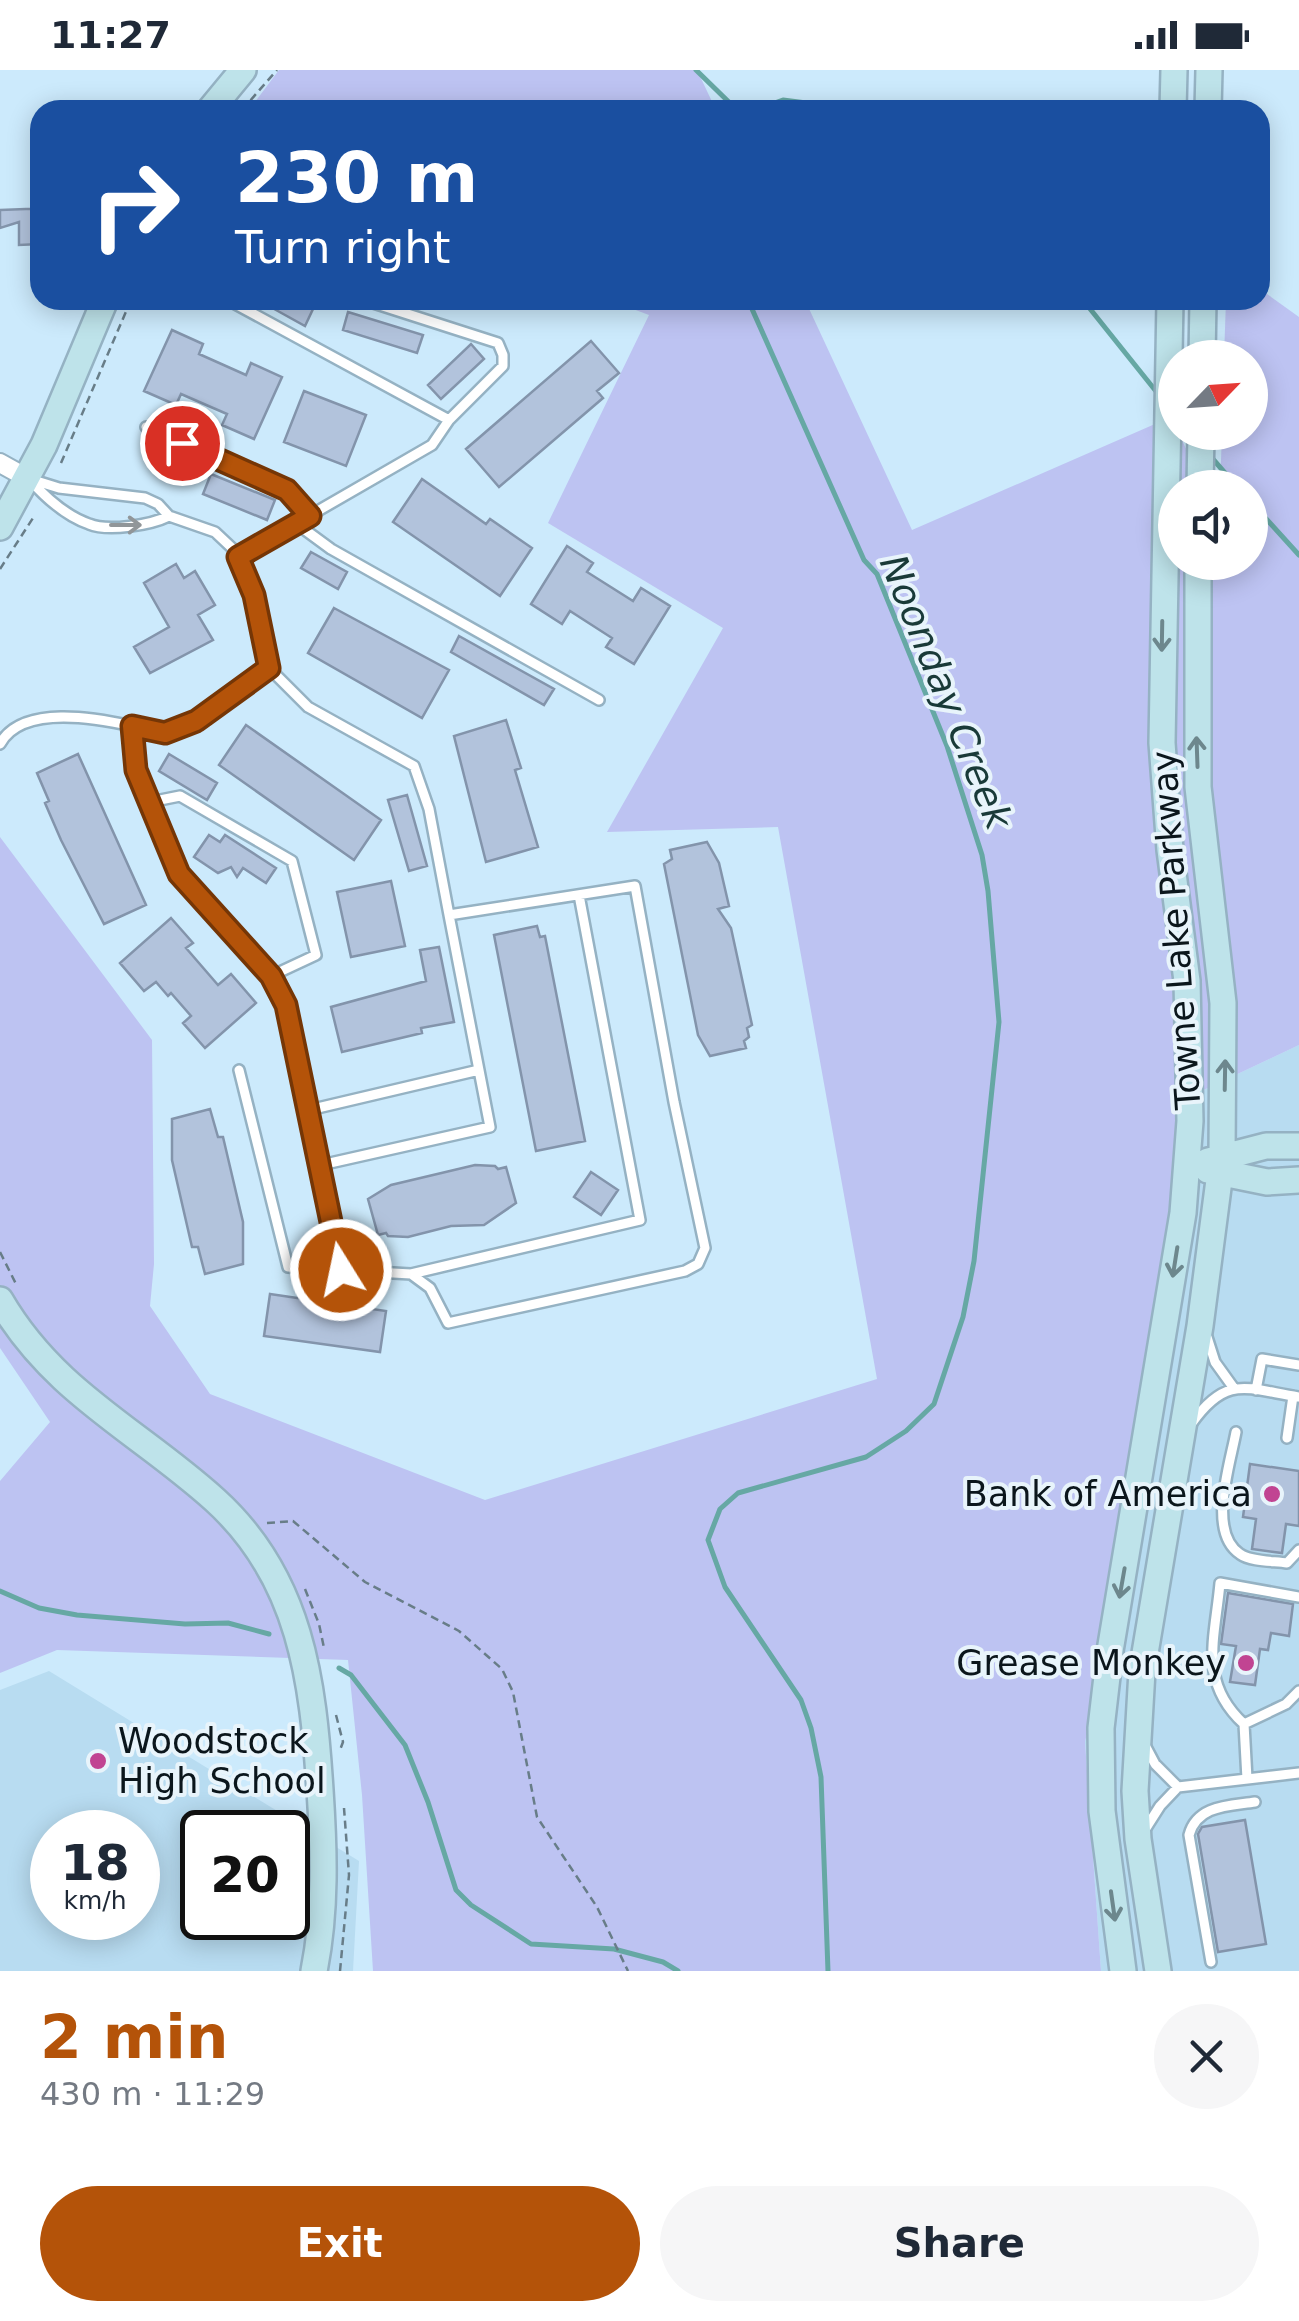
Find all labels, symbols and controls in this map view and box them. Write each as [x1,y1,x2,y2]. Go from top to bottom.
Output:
text: 11:27 [50,13,171,57]
text: 230 m [235,137,478,219]
icon: right [70,140,200,270]
text: Turn right [235,221,450,274]
north arrow [1158,340,1268,450]
map controls [1158,340,1268,580]
pin [140,401,225,486]
icon: arrive [155,416,210,471]
button: sound [1158,470,1268,580]
one-way arrow [108,516,141,534]
water label: Noonday Creek [871,548,1022,837]
one-way arrow [1152,620,1172,652]
one-way arrow [1187,736,1206,768]
street label: Towne Lake Parkway [1144,749,1209,1112]
one-way arrow [1216,1060,1234,1092]
position arrow [289,1218,393,1322]
one-way arrow [1166,1246,1184,1278]
place label: Bank of America [964,1474,1252,1514]
marker: Bank of America [1261,1483,1283,1505]
one-way arrow [1112,1566,1131,1599]
place label: Grease Monkey [956,1643,1226,1683]
marker: Grease Monkey [1235,1652,1257,1674]
place label: Woodstock High School [118,1721,326,1801]
marker: Woodstock High School [87,1750,109,1772]
speed limit sign: 20 [180,1810,310,1940]
text: 18 [60,1834,130,1892]
text: km/h [63,1886,127,1915]
one-way arrow [1105,1889,1123,1921]
text: 2 min [40,2002,228,2072]
button: close [1154,2004,1259,2109]
text: 430 m · 11:29 [40,2075,265,2113]
button: Exit [40,2186,640,2301]
button: Share [660,2186,1259,2301]

